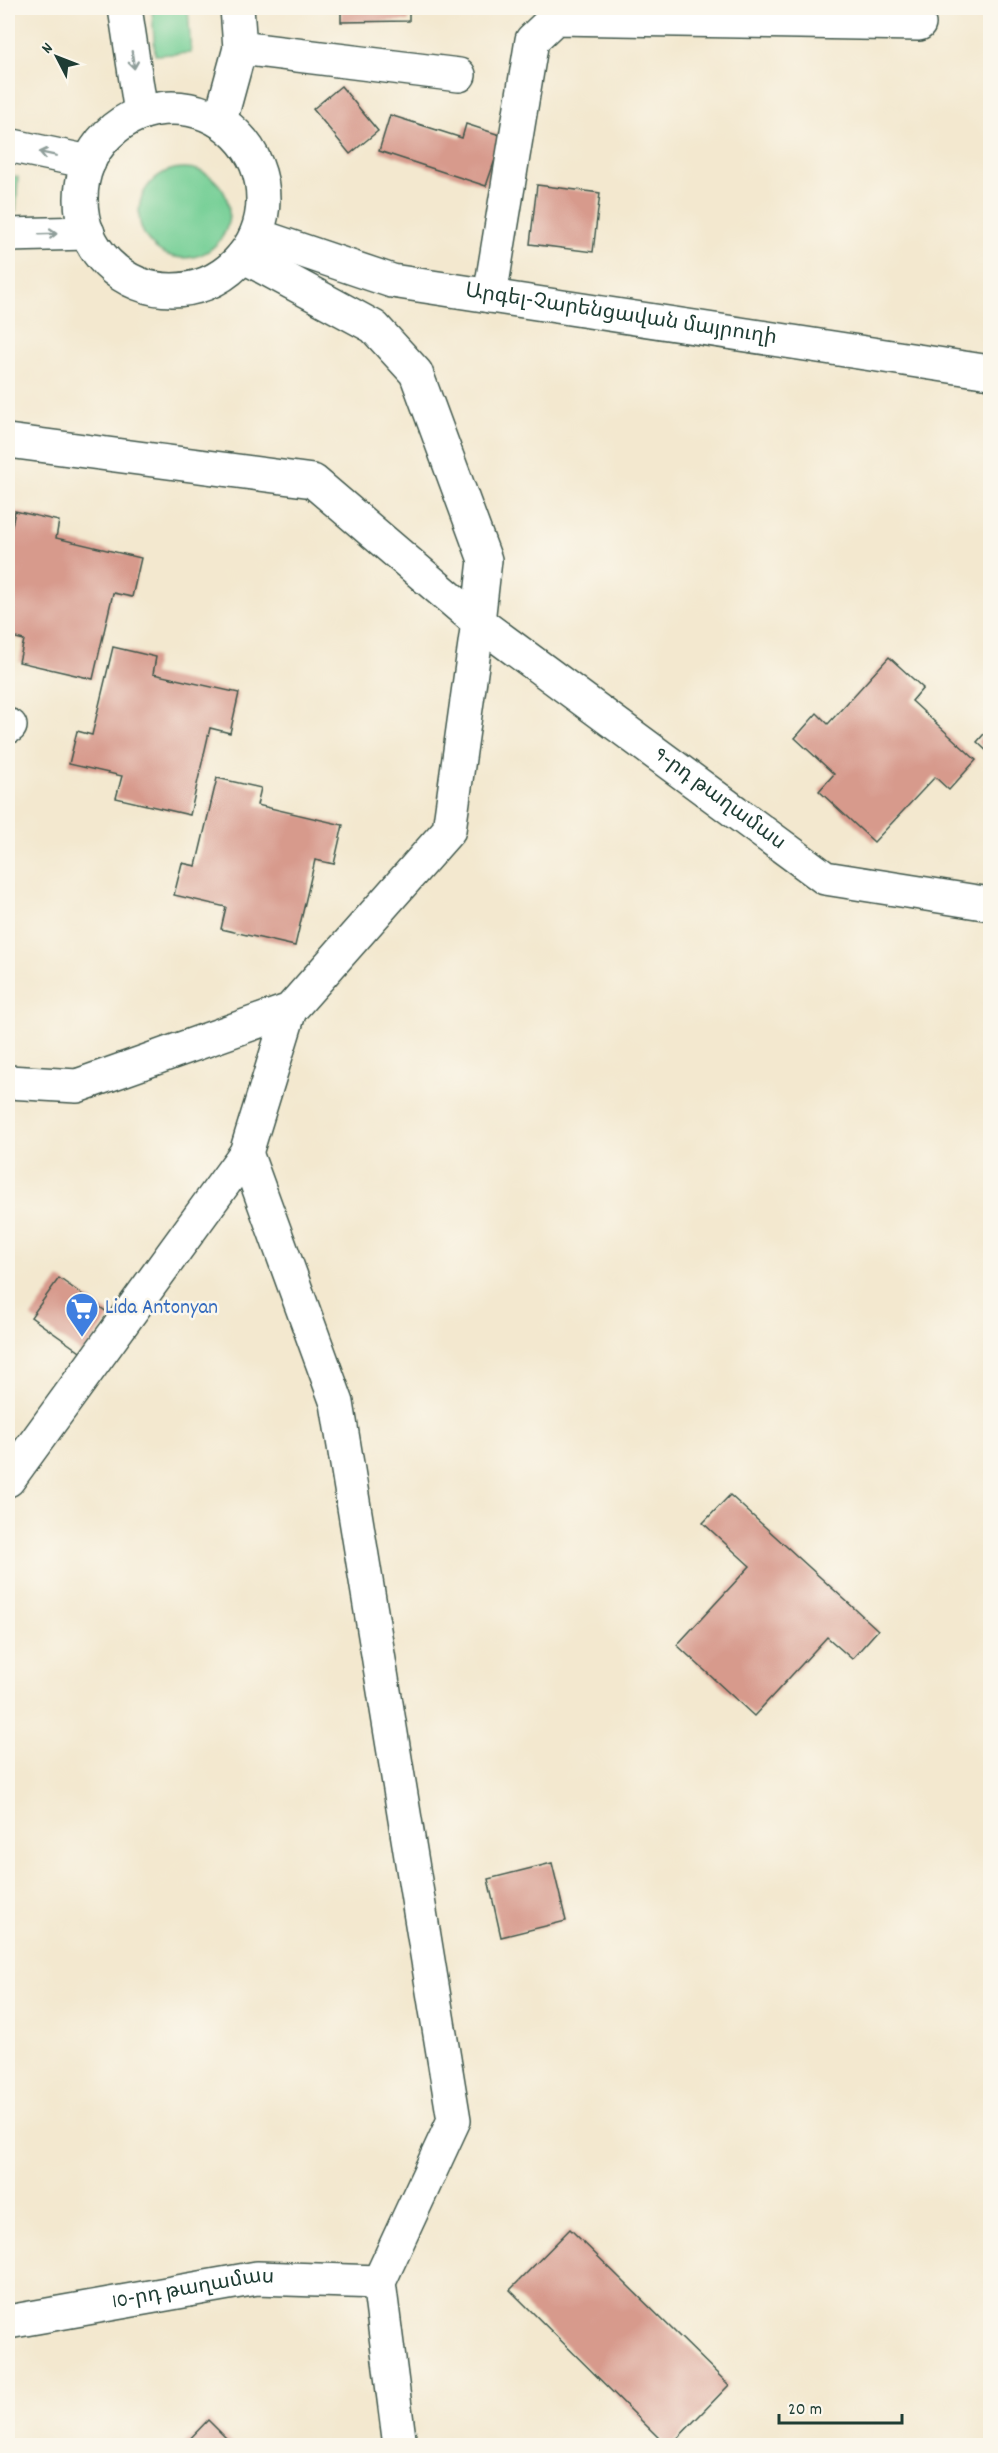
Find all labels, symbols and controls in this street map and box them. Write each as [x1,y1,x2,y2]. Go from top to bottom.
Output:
north arrow [27,27,87,87]
text: N [37,38,59,59]
one-way arrow [128,50,139,70]
one-way arrow [39,147,58,159]
one-way arrow [37,229,57,240]
street label: Արգել-Չարենցավան մայրուղի [463,277,779,354]
street label: 9-րդ թաղամաս [647,741,791,859]
supermarket icon: Lida Antonyan [64,1291,100,1338]
place label: Lida Antonyan [105,1294,218,1324]
street label: 10-րդ թաղամաս [110,2262,275,2318]
scale bar [779,2387,902,2425]
text: 20 m [788,2398,822,2423]

